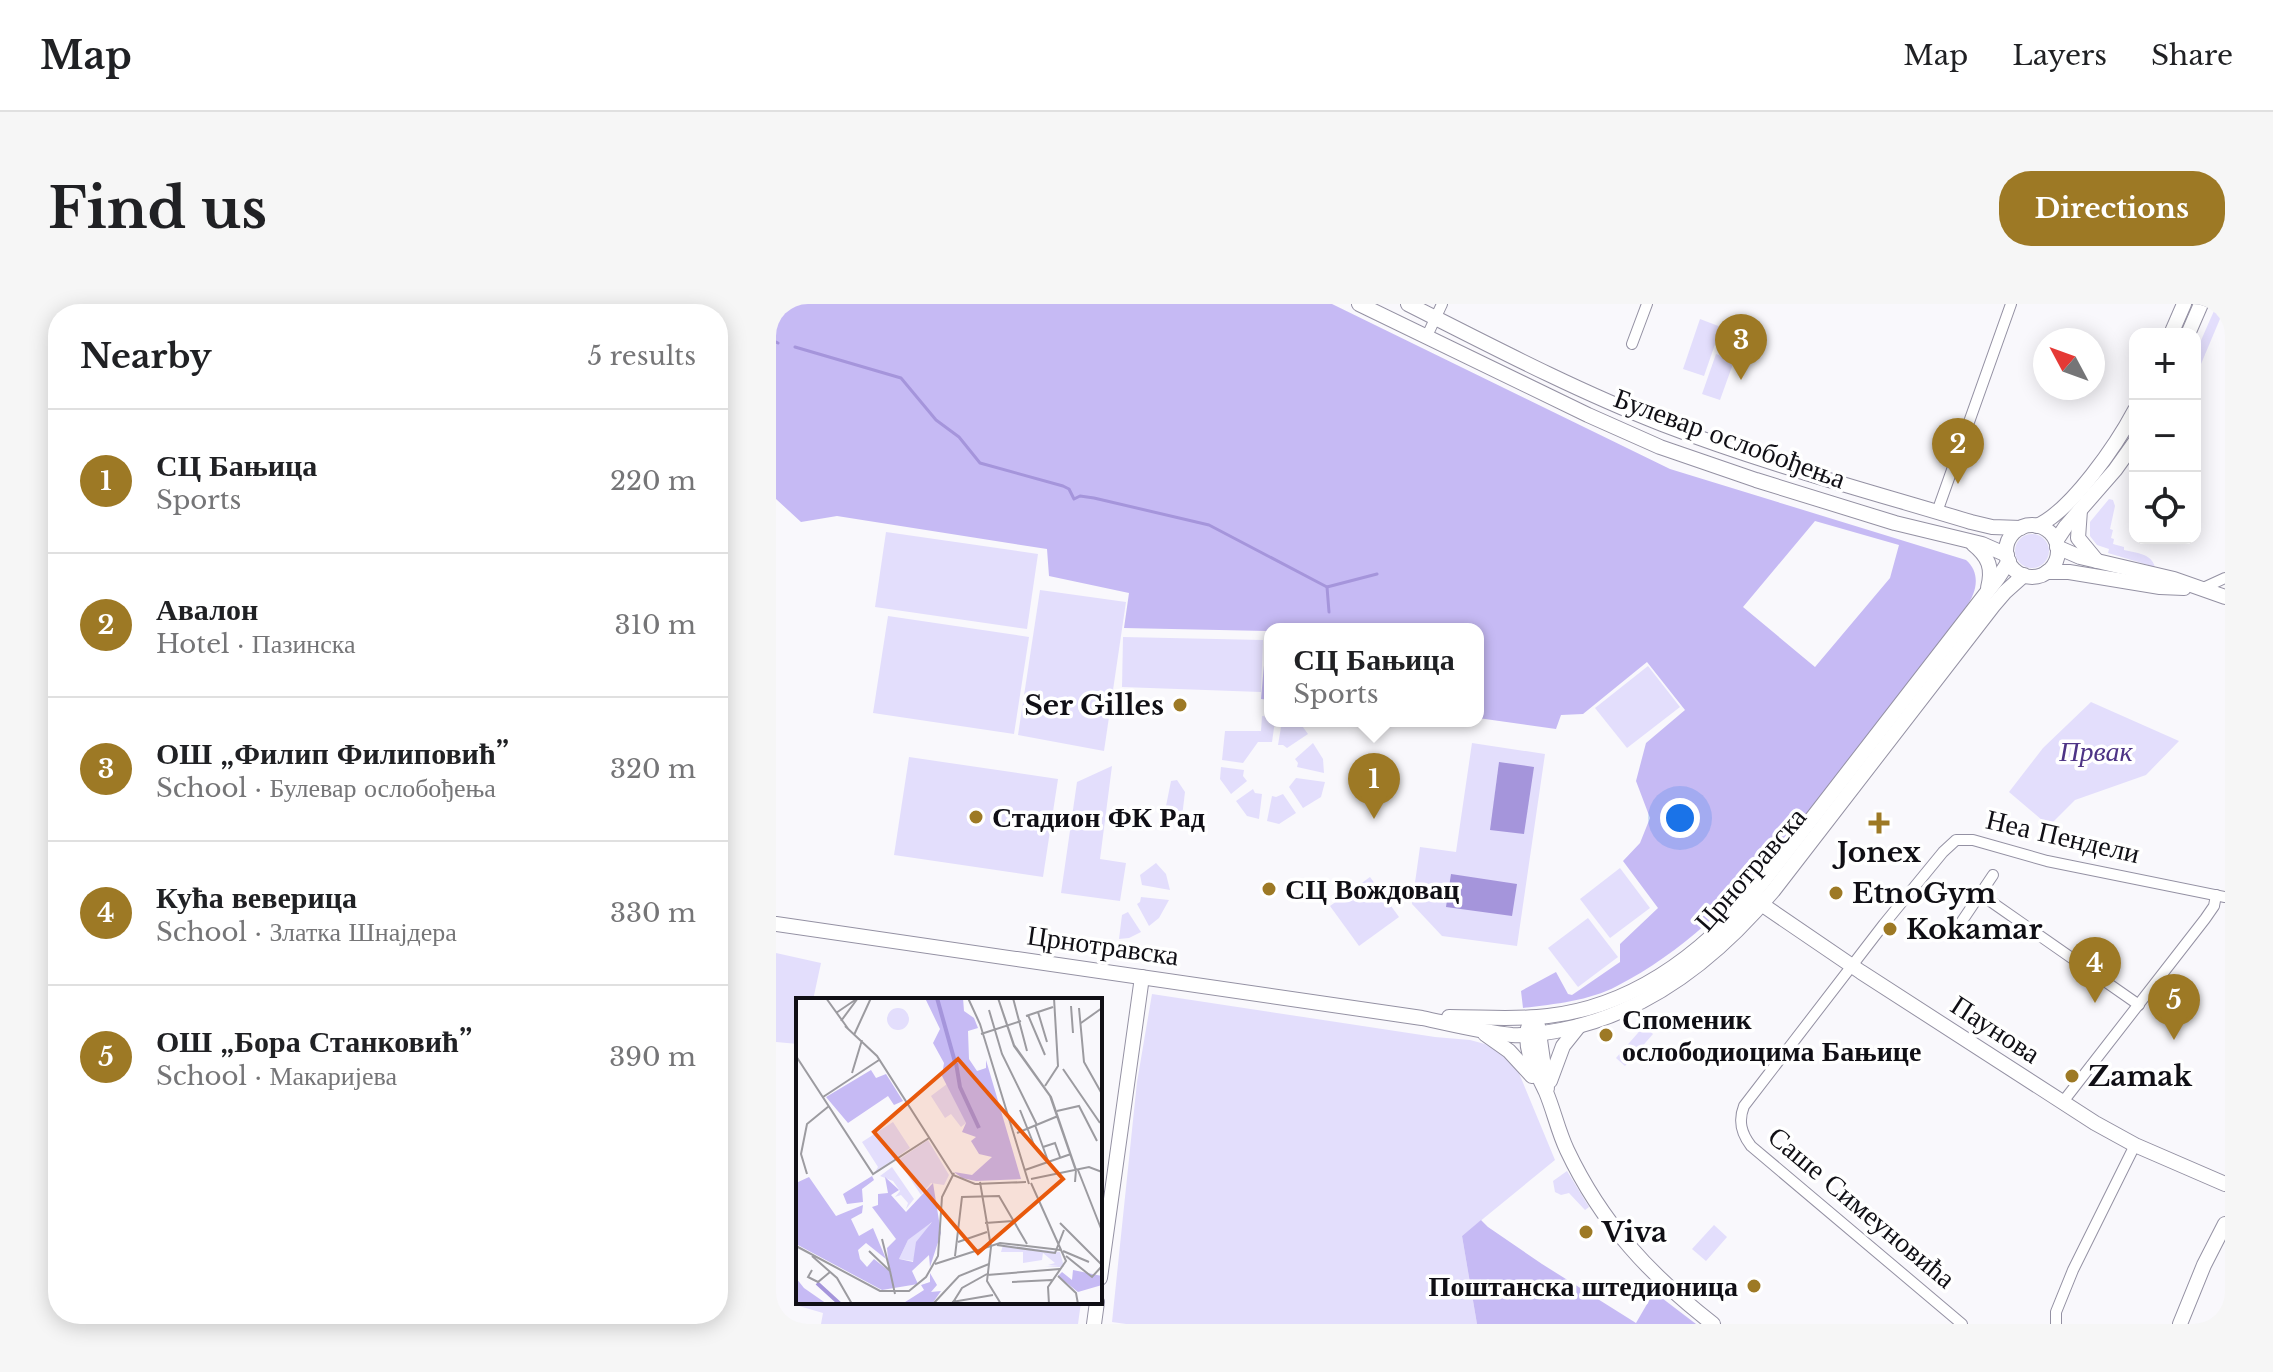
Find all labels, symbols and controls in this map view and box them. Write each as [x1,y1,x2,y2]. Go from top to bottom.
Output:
text: Map [40,32,132,79]
text: Map [1903,38,1968,73]
text: Layers [2012,38,2107,73]
text: Share [2151,38,2233,73]
button: Directions [1999,171,2225,246]
text: Find us [48,174,267,243]
pin: 3 [1715,314,1767,380]
north arrow [2033,328,2105,400]
map controls [2129,328,2201,544]
button: + [2129,328,2201,400]
text: Nearby [80,335,212,377]
text: 5 results [587,340,696,372]
street label: Булевар ослобођења [1609,380,1851,497]
button: − [2129,400,2201,472]
pin: 2 [1932,418,1984,484]
text: СЦ Бањица [156,447,317,484]
text: 1 [100,465,112,497]
text: 220 m [610,465,696,497]
button: locate [2129,472,2201,544]
text: Sports [156,484,241,516]
text: Авалон [156,591,258,628]
text: 2 [98,609,114,641]
text: 310 m [614,609,696,641]
popup [1264,623,1484,727]
text: Hotel · Пазинска [156,628,356,660]
text: СЦ Бањица [1293,641,1455,678]
text: Sports [1293,678,1379,710]
place label: Ser Gilles [1024,688,1164,723]
marker: Ser Gilles [1171,696,1189,714]
park label: Првак [2058,734,2134,769]
text: ОШ „Филип Филиповић” [156,735,509,772]
text: 3 [98,753,114,785]
text: 320 m [610,753,696,785]
pin: 1 [1348,753,1400,819]
text: School · Булевар ослобођења [156,772,496,804]
your location [1660,798,1700,838]
place label: Стадион ФК Рад [992,800,1205,835]
street label: Црнотравска [1687,800,1814,939]
street label: Неа Пендели [1983,802,2143,871]
marker: Стадион ФК Рад [967,808,985,826]
marker: Jonex [1870,814,1888,832]
place label: Jonex [1832,835,1922,870]
place label: СЦ Вождовац [1285,872,1459,907]
place label: EtnoGym [1852,876,1996,911]
text: Кућа веверица [156,879,357,916]
marker: СЦ Вождовац [1260,880,1278,898]
marker: EtnoGym [1827,884,1845,902]
text: 4 [97,897,115,929]
text: 330 m [610,897,696,929]
place label: Kokamar [1906,912,2042,947]
text: School · Златка Шнајдера [156,916,457,948]
street label: Црнотравска [1025,918,1182,974]
marker: Kokamar [1881,920,1899,938]
pin: 4 [2069,937,2121,1003]
pin: 5 [2148,974,2200,1040]
street label: Паунова [1944,988,2047,1071]
inset map [796,998,1102,1304]
place label: Споменик ослободиоцима Бањице [1622,1002,1921,1069]
text: ОШ „Бора Станковић” [156,1023,472,1060]
marker: Споменик ослободиоцима Бањице [1597,1026,1615,1044]
text: 5 [98,1041,114,1073]
text: 390 m [609,1041,696,1073]
place label: Zamak [2088,1059,2192,1094]
text: School · Макаријева [156,1060,397,1092]
marker: Zamak [2063,1067,2081,1085]
street label: Саше Симеуновића [1761,1119,1963,1296]
place label: Viva [1601,1215,1667,1250]
marker: Viva [1577,1223,1595,1241]
place label: Поштанска штедионица [1429,1269,1738,1304]
marker: Поштанска штедионица [1745,1277,1763,1295]

